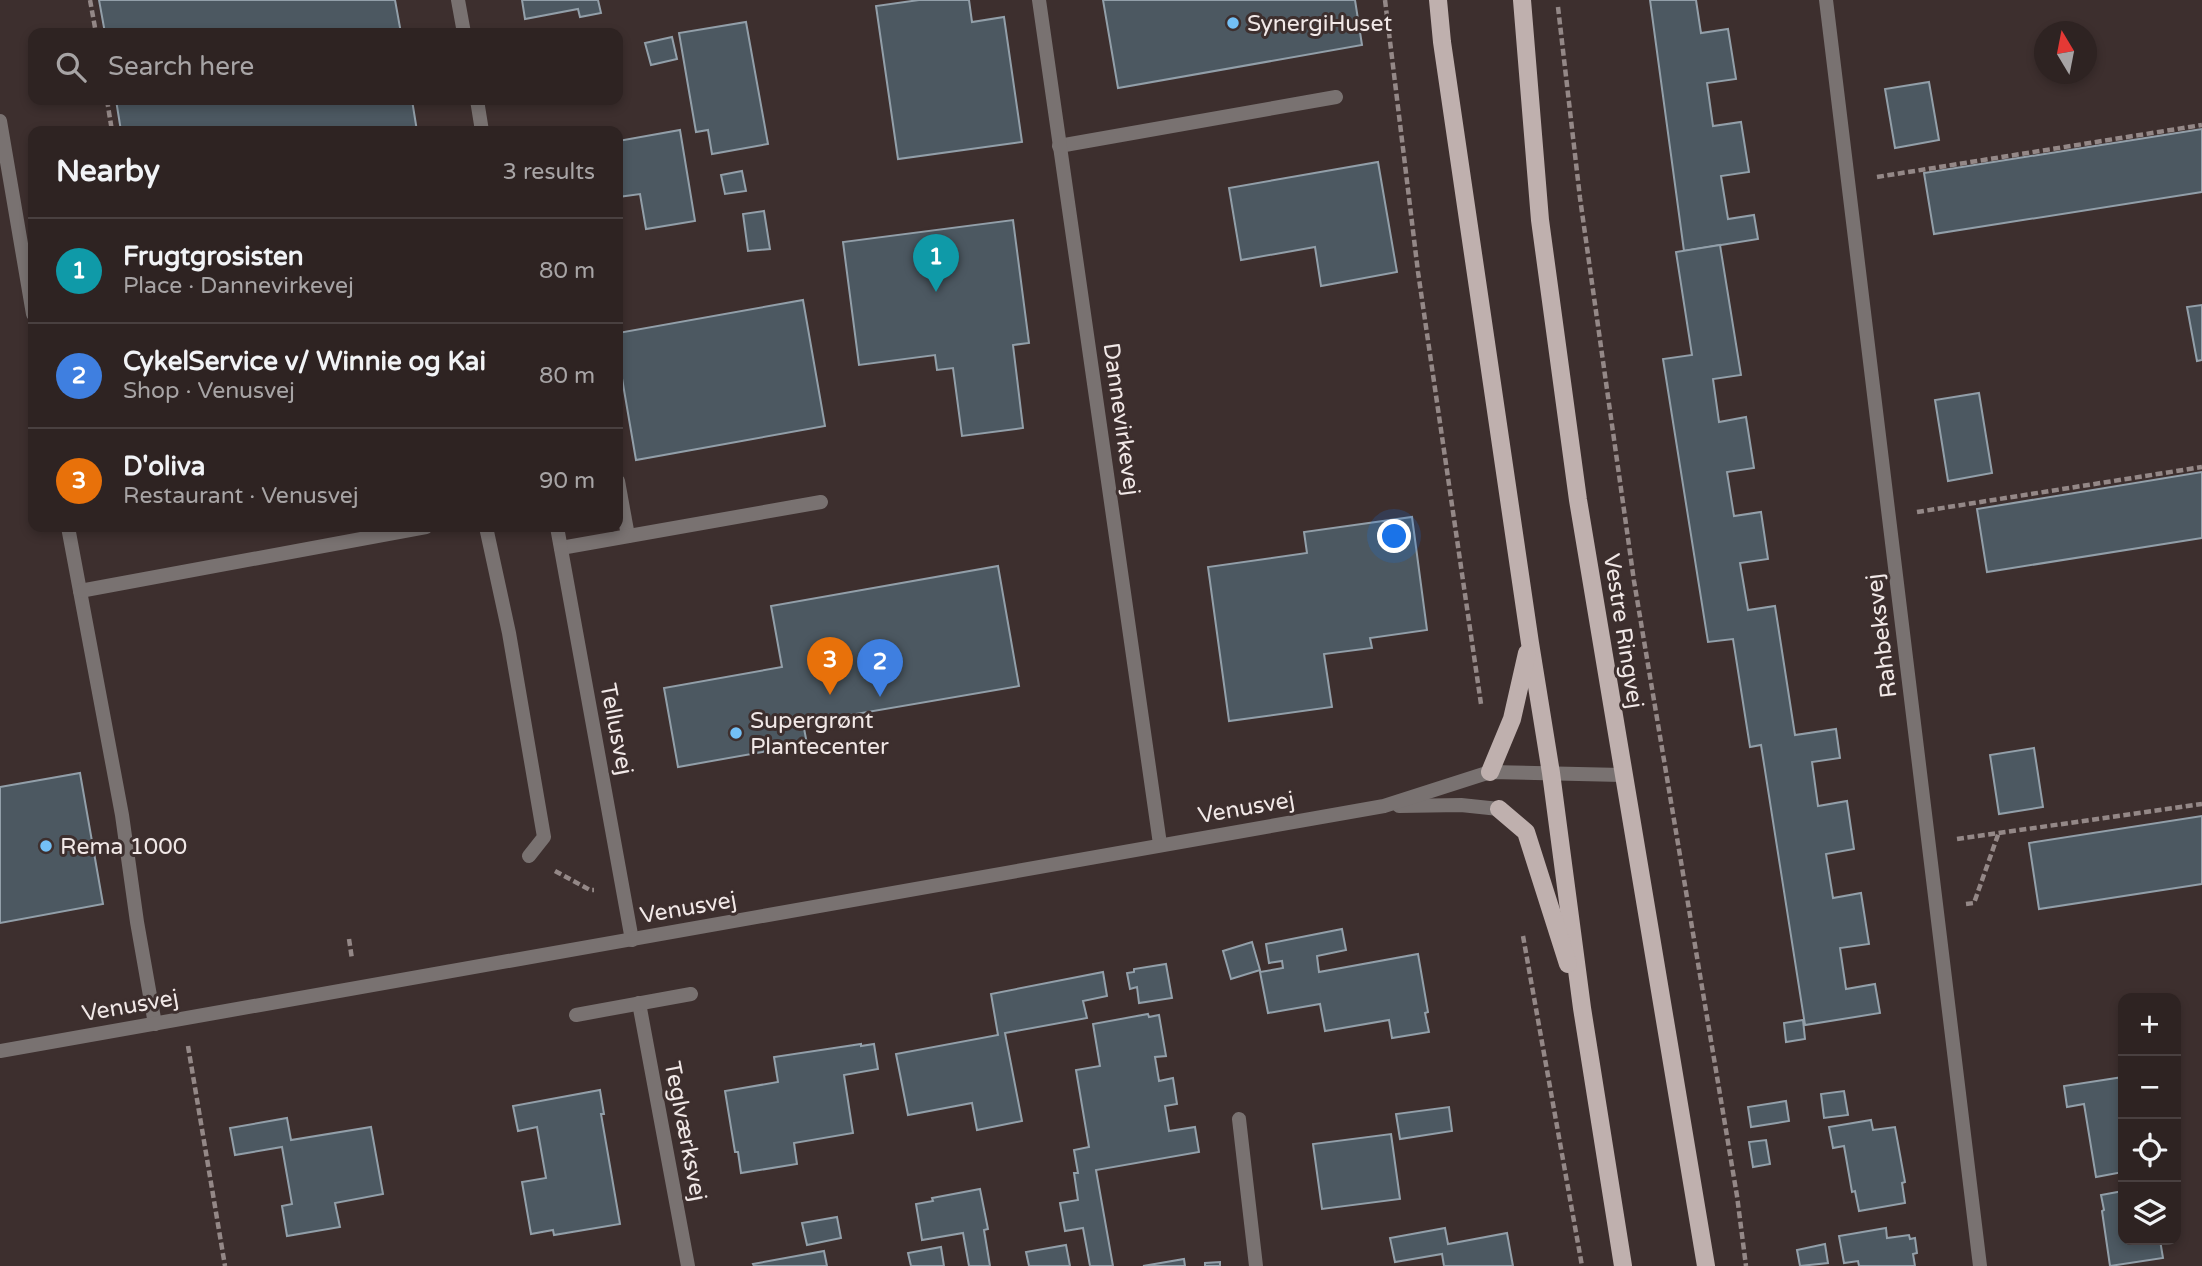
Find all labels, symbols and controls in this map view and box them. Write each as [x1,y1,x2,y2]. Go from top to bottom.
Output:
place label: SynergiHuset [1247,10,1392,38]
marker: SynergiHuset [1225,15,1241,31]
north arrow [2034,21,2097,84]
search box [28,28,623,105]
icon: search [52,48,90,86]
text: Search here [108,51,254,82]
text: Nearby [56,153,160,190]
text: 3 results [502,158,595,186]
pin: 1 [913,234,959,292]
text: Frugtgrosisten [123,241,303,272]
text: 1 [72,257,86,285]
text: 80 m [539,257,595,285]
text: Place · Dannevirkevej [123,272,354,300]
street label: Dannevirkevej [1096,341,1146,497]
text: CykelService v/ Winnie og Kai [123,346,486,377]
text: 2 [72,362,86,390]
text: 80 m [539,362,595,390]
text: Shop · Venusvej [123,377,295,405]
text: D'oliva [123,451,205,482]
text: 3 [72,467,86,495]
text: 90 m [539,467,595,495]
text: Restaurant · Venusvej [123,482,359,510]
your location [1377,519,1411,553]
street label: Vestre Ringvej [1597,552,1649,711]
street label: Rahbeksvej [1860,572,1904,700]
pin: 3 [807,637,853,695]
pin: 2 [857,639,903,697]
street label: Tellusvej [593,681,639,777]
place label: Supergrønt Plantecenter [750,707,889,761]
marker: Supergrønt Plantecenter [728,725,744,741]
street label: Venusvej [1196,786,1297,830]
place label: Rema 1000 [60,833,187,861]
marker: Rema 1000 [38,838,54,854]
street label: Venusvej [638,886,739,930]
street label: Venusvej [80,984,181,1028]
map controls [2118,993,2181,1245]
button: + [2118,993,2181,1056]
button: − [2118,1056,2181,1119]
street label: Teglværksvej [658,1059,712,1203]
button: locate [2118,1119,2181,1182]
button: layers [2118,1182,2181,1245]

